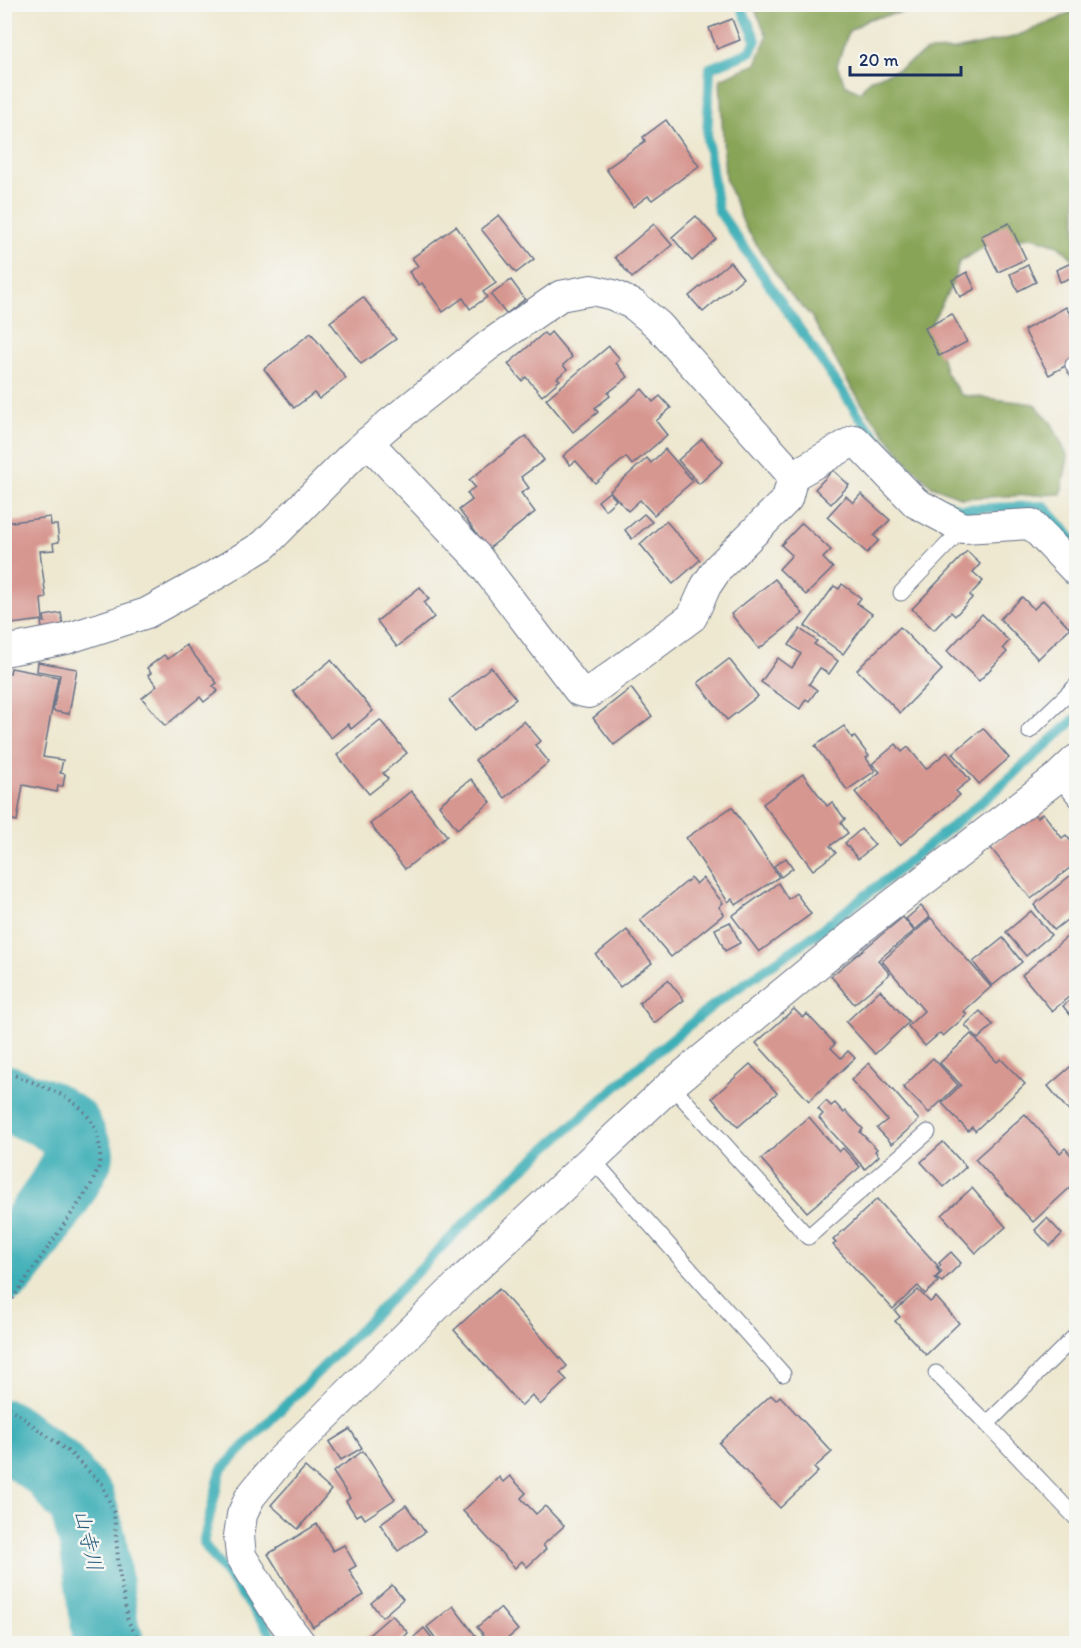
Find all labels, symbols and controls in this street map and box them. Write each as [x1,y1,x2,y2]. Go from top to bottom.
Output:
scale bar [850,39,961,77]
text: 20 m [859,49,899,71]
water label: 山寺川 [70,1506,108,1574]

